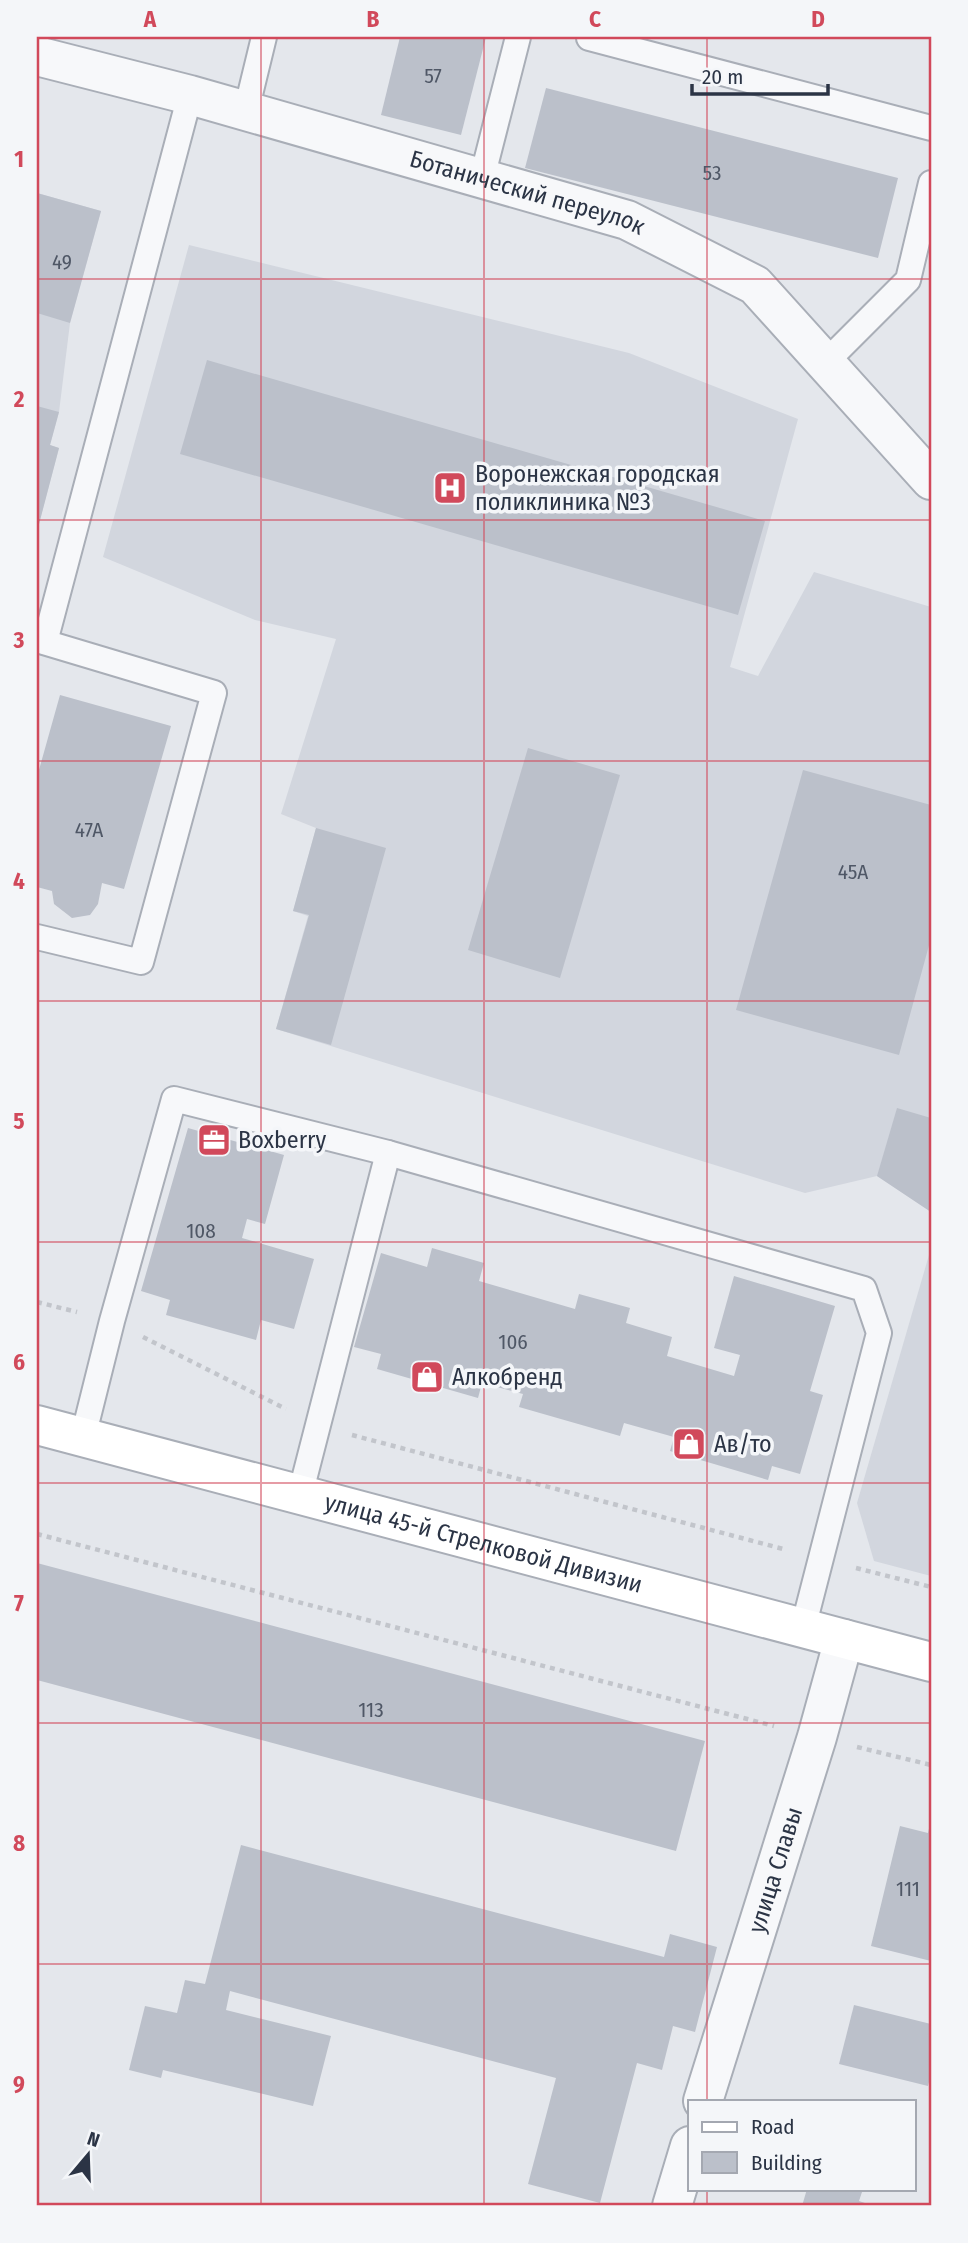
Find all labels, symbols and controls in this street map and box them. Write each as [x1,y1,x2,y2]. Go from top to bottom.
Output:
text: A [143,5,157,33]
text: B [367,5,380,33]
text: C [589,5,601,33]
text: D [811,5,825,33]
scale bar [692,52,828,96]
house number: 57 [424,63,442,89]
text: 20 m [702,64,743,90]
text: 1 [14,145,24,173]
street label: Ботанический переулок [407,145,650,241]
house number: 53 [703,160,721,186]
house number: 49 [52,249,72,275]
text: 2 [13,385,25,413]
place label: Воронежская городская поликлиника №3 [475,460,720,516]
hospital icon: Воронежская городская поликлиника №3 [431,469,469,507]
text: 3 [13,626,25,654]
house number: 47А [75,817,103,843]
house number: 45А [838,859,868,885]
text: 4 [13,867,25,895]
text: 5 [13,1107,25,1135]
office icon: Boxberry [195,1121,233,1159]
place label: Boxberry [238,1126,326,1154]
house number: 108 [186,1218,216,1244]
house number: 106 [498,1329,528,1355]
text: 6 [13,1348,25,1376]
shop icon: Алкобренд [408,1358,446,1396]
place label: Алкобренд [452,1363,563,1391]
shop icon: Ав/то [670,1425,708,1463]
place label: Ав/то [714,1430,772,1458]
street label: улица 45-й Стрелковой Дивизии [322,1488,645,1599]
text: 7 [14,1589,24,1617]
house number: 113 [358,1697,384,1723]
street label: улица Славы [743,1804,808,1936]
text: 8 [13,1829,25,1857]
house number: 111 [896,1876,920,1902]
text: 9 [13,2070,25,2098]
legend [688,2100,916,2190]
text: Road [751,2114,795,2140]
north arrow [52,2120,122,2190]
text: N [84,2127,103,2152]
text: Building [751,2150,822,2176]

